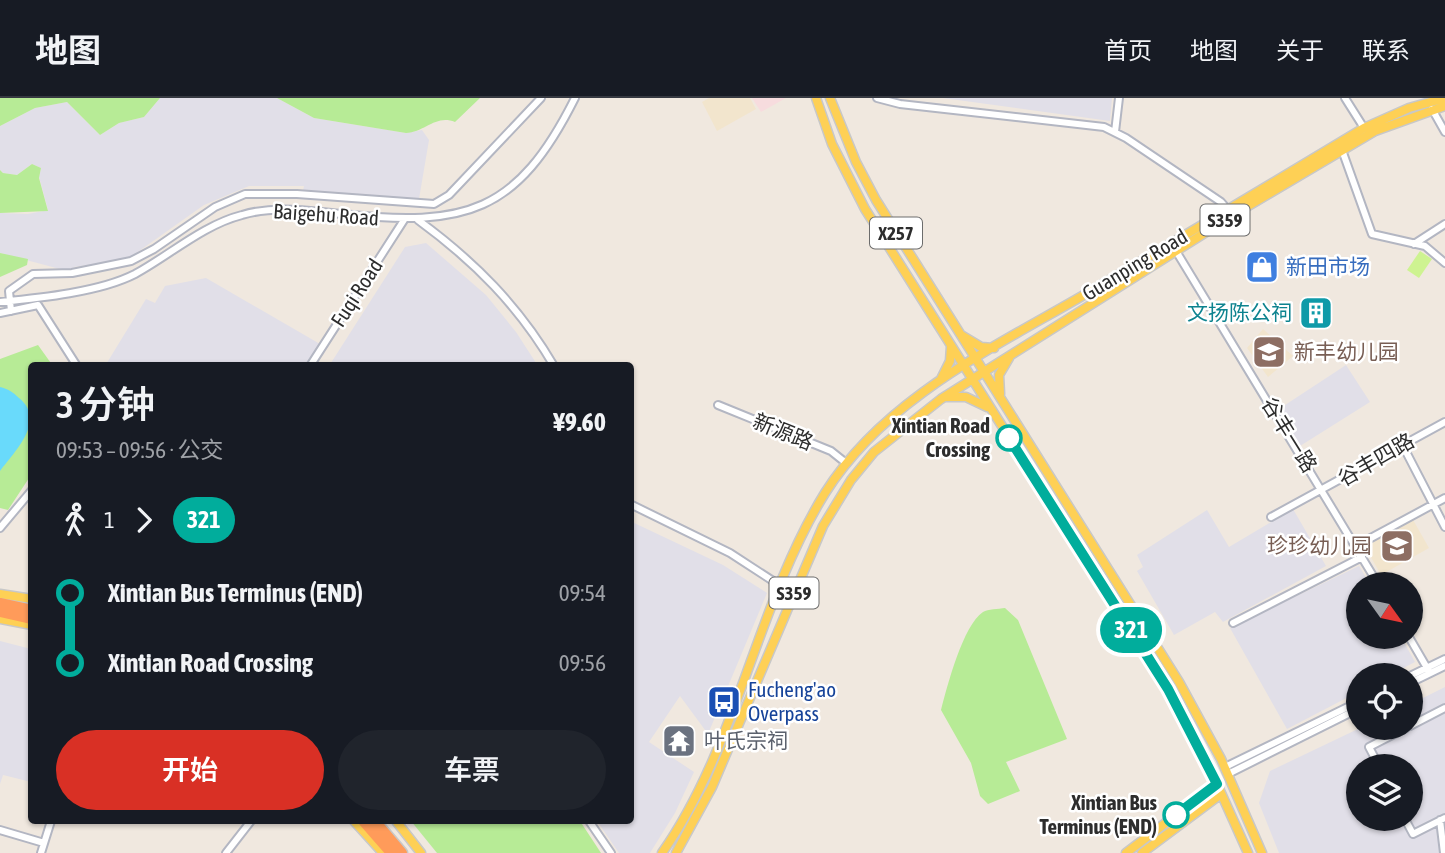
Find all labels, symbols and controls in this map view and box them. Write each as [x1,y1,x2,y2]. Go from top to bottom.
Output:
text: 地图 [35,31,101,69]
text: 首页 [1104,37,1152,64]
text: 地图 [1190,37,1238,64]
text: 关于 [1276,37,1324,64]
text: 联系 [1362,37,1410,64]
street label: Baigehu Road [272,198,380,230]
road number: S359 [1200,204,1250,236]
road number: X257 [870,217,922,248]
street label: Guanping Road [1078,223,1191,305]
shop icon: 新田市场 [1243,248,1281,286]
street label: Fuqi Road [325,254,387,331]
place label: 新田市场 [1286,254,1370,278]
building icon: 文扬陈公祠 [1297,294,1335,332]
place label: 文扬陈公祠 [1187,300,1292,324]
school or university icon: 新丰幼儿园 [1250,333,1288,371]
place label: 新丰幼儿园 [1294,339,1399,363]
text: 3 分钟 [56,383,155,426]
street label: 谷丰一路 [1257,392,1322,476]
text: ¥9.60 [553,407,606,437]
street label: 新源路 [750,408,817,454]
place label: Xintian Road Crossing [891,413,991,461]
marker: Xintian Road Crossing [996,425,1022,451]
street label: 谷丰四路 [1333,428,1418,491]
text: 09:53 – 09:56 · 公交 [56,437,223,463]
icon: walk [56,501,94,539]
icon: forward [125,501,163,539]
text: 321 [187,506,221,533]
text: 1 [104,507,115,533]
school or university icon: 珍珍幼儿园 [1378,527,1416,565]
place label: 珍珍幼儿园 [1267,533,1372,557]
north arrow [1346,572,1423,649]
map controls [1346,572,1423,831]
text: Xintian Bus Terminus (END) [108,578,363,608]
road number: S359 [770,578,818,608]
text: 09:54 [559,580,606,606]
line badge: 321 [1091,607,1171,653]
text: 321 [1114,616,1148,643]
text: Xintian Road Crossing [108,648,313,678]
text: 09:56 [559,650,606,676]
button: locate [1346,663,1423,740]
place label: Fucheng'ao Overpass [748,677,836,725]
bus stop icon: Fucheng'ao Overpass [705,683,743,721]
temple icon: 叶氏宗祠 [660,722,698,760]
place label: 叶氏宗祠 [704,728,788,752]
button: 开始 [56,730,324,810]
button: 车票 [338,730,606,810]
button: layers [1346,754,1423,831]
place label: Xintian Bus Terminus (END) [1040,790,1158,838]
marker: Xintian Bus Terminus (END) [1163,802,1189,828]

